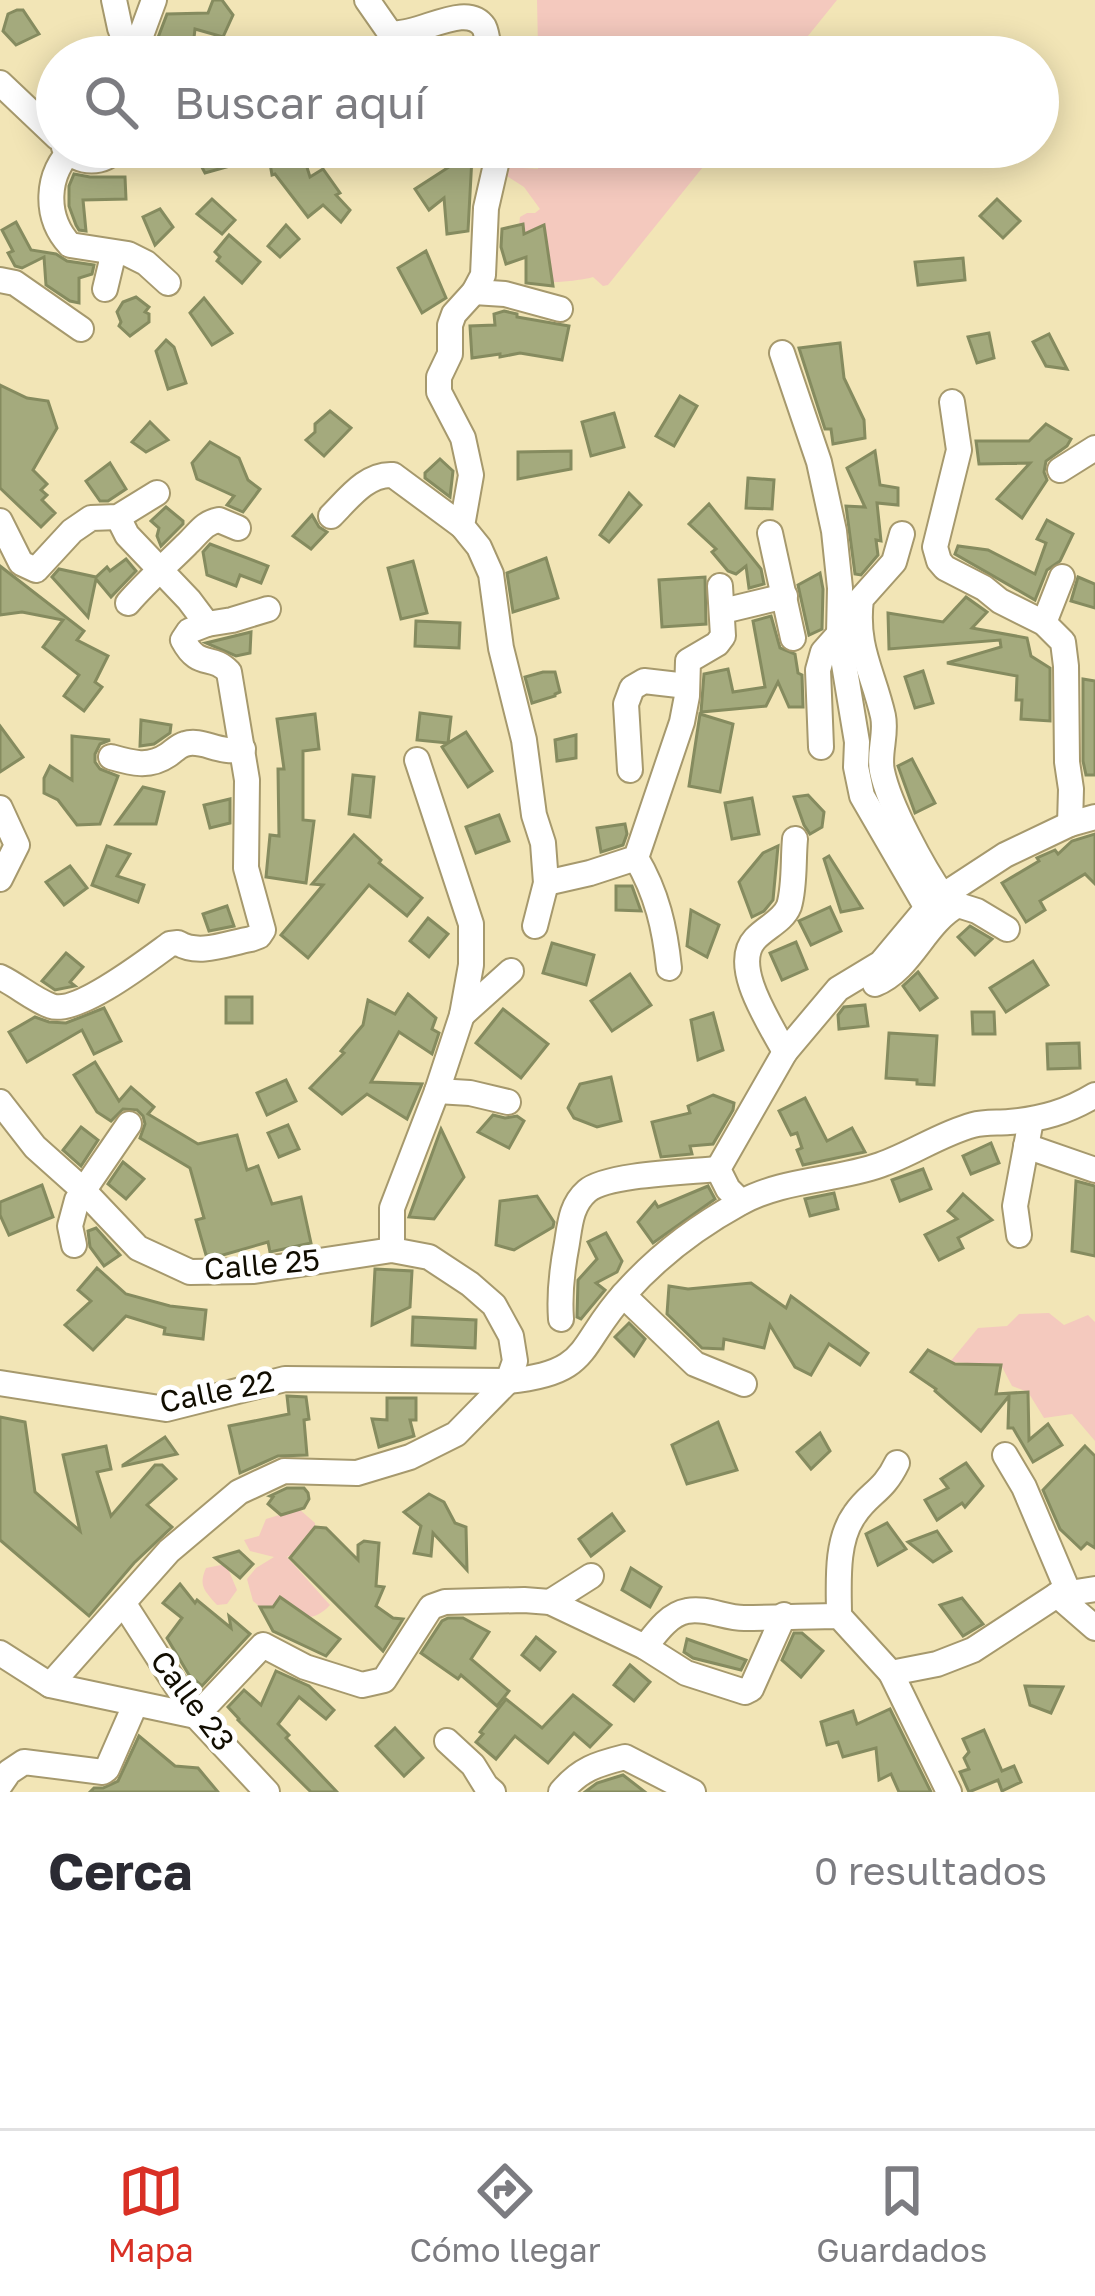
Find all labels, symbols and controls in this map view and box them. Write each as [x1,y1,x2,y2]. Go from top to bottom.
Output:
search box [36,36,1059,168]
icon: search [78,69,144,135]
text: Buscar aquí [174,75,426,129]
street label: Calle 25 [203,1241,321,1287]
street label: Calle 22 [156,1362,277,1420]
street label: Calle 23 [143,1643,242,1758]
text: Cerca [48,1840,192,1901]
text: 0 resultados [814,1847,1047,1894]
tab: Mapa [108,2158,194,2269]
tab: Cómo llegar [409,2158,601,2269]
tab: Guardados [816,2158,987,2269]

